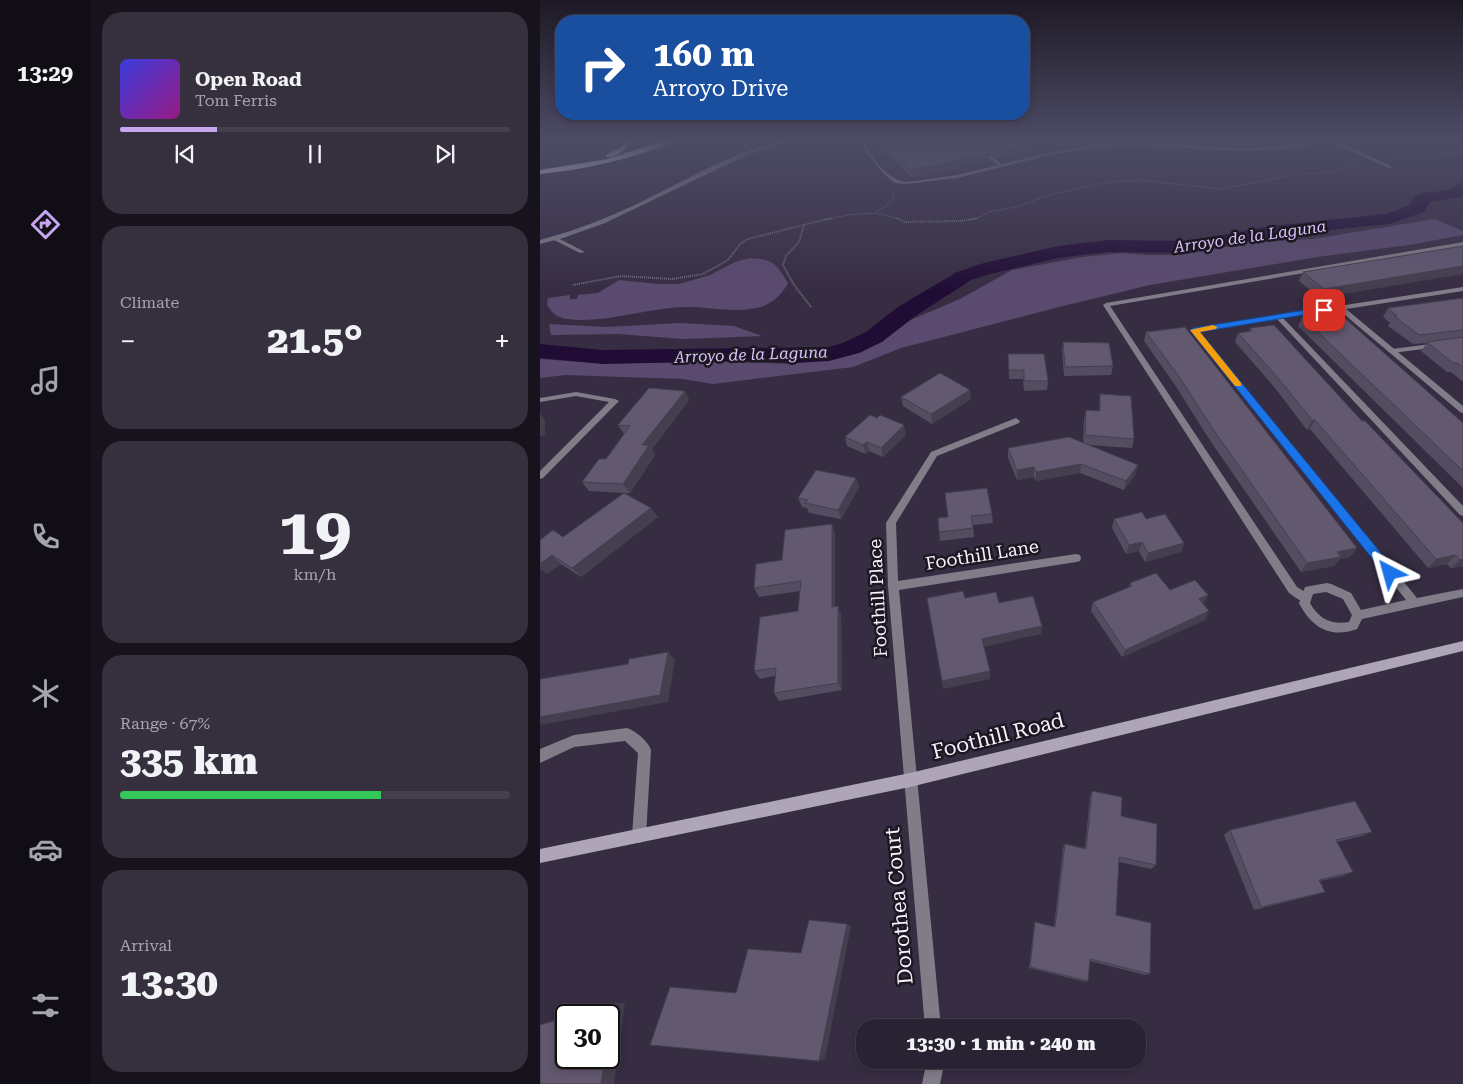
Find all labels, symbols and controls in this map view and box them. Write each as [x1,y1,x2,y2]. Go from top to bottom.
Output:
text: 160 m [653,34,754,75]
icon: right [570,35,635,100]
text: 13:29 [17,61,73,86]
text: Open Road [195,68,302,91]
text: Arroyo Drive [653,76,788,101]
text: Tom Ferris [195,91,277,110]
icon: previous [171,140,199,168]
icon: pause [301,140,329,168]
icon: next [431,140,459,168]
icon: directions [28,207,63,242]
water label: Arroyo de la Laguna [1172,216,1328,257]
pin [1303,289,1345,331]
text: Climate [120,293,179,312]
icon: arrive [1310,296,1338,324]
text: 21.5° [267,318,363,362]
text: − [120,325,136,358]
text: + [494,325,510,358]
water label: Arroyo de la Laguna [673,342,828,367]
icon: music [28,363,63,398]
text: 19 [279,494,351,570]
icon: phone [28,519,63,554]
street label: Foothill Lane [924,535,1040,574]
street label: Foothill Place [864,538,891,658]
position arrow [1363,546,1415,598]
text: km/h [294,565,336,584]
icon: climate [28,676,63,711]
street label: Foothill Road [929,708,1067,764]
text: Range · 67% [120,714,210,733]
text: 335 km [120,739,258,783]
street label: Dorothea Court [880,826,918,986]
icon: car [28,832,63,867]
text: Arrival [120,936,172,955]
text: 13:30 [120,961,218,1005]
icon: filters [28,988,63,1023]
speed limit sign: 30 [555,1004,620,1069]
text: 13:30 · 1 min · 240 m [906,1032,1096,1055]

